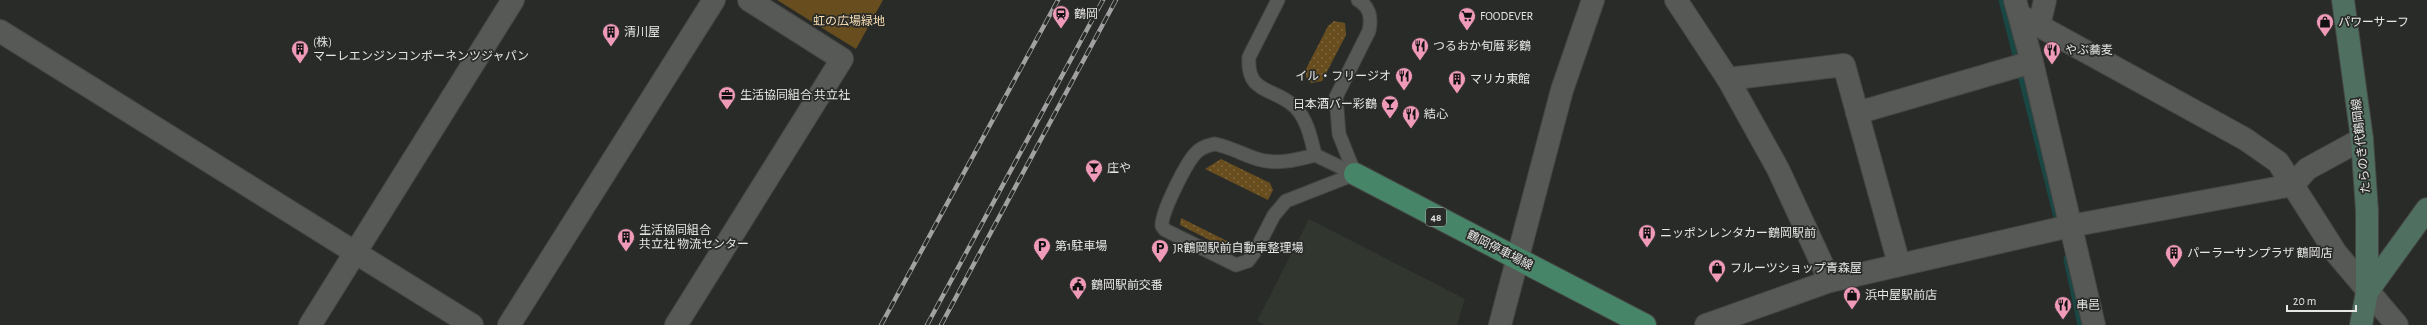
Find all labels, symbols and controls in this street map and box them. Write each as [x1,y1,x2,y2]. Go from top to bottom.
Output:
station icon: 鶴岡 [1051,4,1071,29]
supermarket icon: FOODEVER [1457,6,1477,31]
place label: 鶴岡 [1074,7,1098,20]
place label: FOODEVER [1480,10,1534,22]
shop icon: パワーサーフ [2315,12,2335,37]
park label: 虹の広場緑地 [813,14,885,27]
place label: パワーサーフ [2338,16,2409,28]
building icon: 清川屋 [601,22,621,47]
place label: 清川屋 [624,25,660,38]
place label: (株) マーレエンジンコンポーネンツジャパン [313,36,529,62]
restaurant icon: つるおか旬暦 彩鶴 [1410,36,1430,61]
building icon: (株) マーレエンジンコンポーネンツジャパン [290,39,310,64]
place label: つるおか旬暦 彩鶴 [1433,39,1531,52]
restaurant icon: やぶ蕎麦 [2042,40,2062,65]
place label: やぶ蕎麦 [2065,44,2113,56]
restaurant icon: イル・フリージオ [1394,66,1414,91]
building icon: マリカ東館 [1447,69,1467,94]
place label: イル・フリージオ [1295,70,1391,82]
place label: マリカ東館 [1470,73,1530,85]
office icon: 生活協同組合 共立社 [717,85,737,110]
place label: 生活協同組合 共立社 [740,88,850,101]
bar icon: 日本酒バー彩鶴 [1380,94,1400,119]
place label: 日本酒バー彩鶴 [1293,97,1377,110]
street label: たらのき代鶴岡線 [2349,98,2372,194]
restaurant icon: 結心 [1401,104,1421,129]
place label: 結心 [1424,108,1448,120]
bar icon: 庄や [1084,158,1104,183]
place label: 庄や [1107,162,1131,174]
road number: 48 [1426,208,1446,226]
place label: 生活協同組合 共立社 物流センター [639,223,749,250]
building icon: ニッポンレンタカー鶴岡駅前 [1637,223,1657,248]
place label: ニッポンレンタカー鶴岡駅前 [1660,226,1816,239]
building icon: 生活協同組合 共立社 物流センター [616,227,636,252]
street label: 鶴岡停車場線 [1465,227,1535,272]
parking icon: 第1駐車場 [1032,236,1052,261]
parking icon: JR鶴岡駅前自動車整理場 [1150,238,1170,263]
place label: 第1駐車場 [1055,239,1107,252]
place label: JR鶴岡駅前自動車整理場 [1173,241,1303,254]
building icon: パーラーサンプラザ 鶴岡店 [2164,243,2184,268]
place label: パーラーサンプラザ 鶴岡店 [2187,246,2332,259]
shop icon: フルーツショップ青森屋 [1707,258,1727,283]
place label: フルーツショップ青森屋 [1730,262,1862,274]
public building icon: 鶴岡駅前交番 [1068,275,1088,300]
place label: 鶴岡駅前交番 [1091,278,1163,291]
shop icon: 浜中屋駅前店 [1842,285,1862,310]
scale bar [2287,287,2356,313]
place label: 浜中屋駅前店 [1865,288,1937,301]
restaurant icon: 串邑 [2053,295,2073,320]
text: 20 m [2293,295,2316,307]
place label: 串邑 [2076,299,2100,311]

